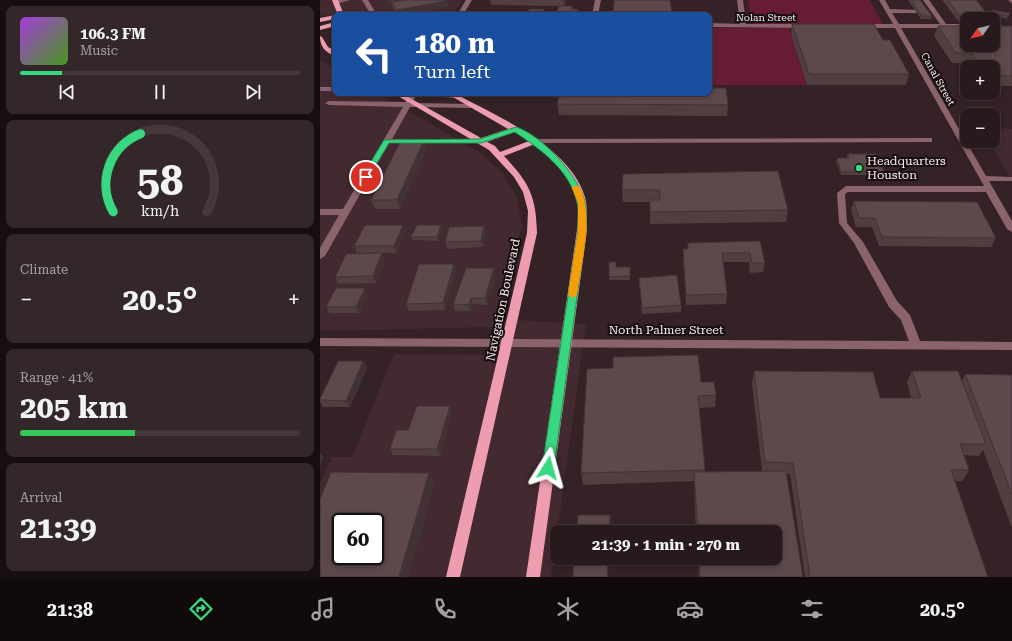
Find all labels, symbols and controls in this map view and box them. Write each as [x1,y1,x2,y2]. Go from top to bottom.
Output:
street label: Nolan Street [736,12,796,23]
north arrow [960,12,1000,52]
map controls [960,12,1000,148]
text: 106.3 FM [80,25,146,43]
text: 180 m [414,27,495,60]
icon: left [348,28,400,80]
text: Music [80,43,118,58]
street label: Canal Street [919,51,957,108]
button: + [960,60,1000,100]
text: Turn left [414,61,490,82]
icon: previous [56,81,78,103]
icon: pause [149,81,171,103]
icon: next [242,81,264,103]
button: − [960,108,1000,148]
place label: Headquarters Houston [867,154,946,182]
text: 58 [137,156,183,205]
pin [349,160,383,194]
marker: Headquarters Houston [854,163,864,173]
icon: arrive [355,166,377,188]
text: km/h [141,203,179,219]
street label: Navigation Boulevard [483,237,523,362]
text: Climate [20,262,68,277]
text: 20.5° [123,282,197,317]
text: − [20,287,32,312]
text: + [288,287,300,312]
street label: North Palmer Street [609,323,724,337]
text: Range · 41% [20,370,93,385]
text: 205 km [20,390,128,425]
position arrow [527,447,569,489]
text: Arrival [20,490,62,505]
text: 21:39 [20,510,97,545]
speed limit sign: 60 [332,513,384,565]
text: 21:39 · 1 min · 270 m [592,536,740,554]
icon: directions [187,595,215,623]
icon: music [309,595,337,623]
icon: phone [431,595,459,623]
icon: climate [554,595,582,623]
icon: car [676,595,704,623]
icon: filters [798,595,826,623]
text: 21:38 [47,599,93,620]
text: 20.5° [920,599,965,620]

